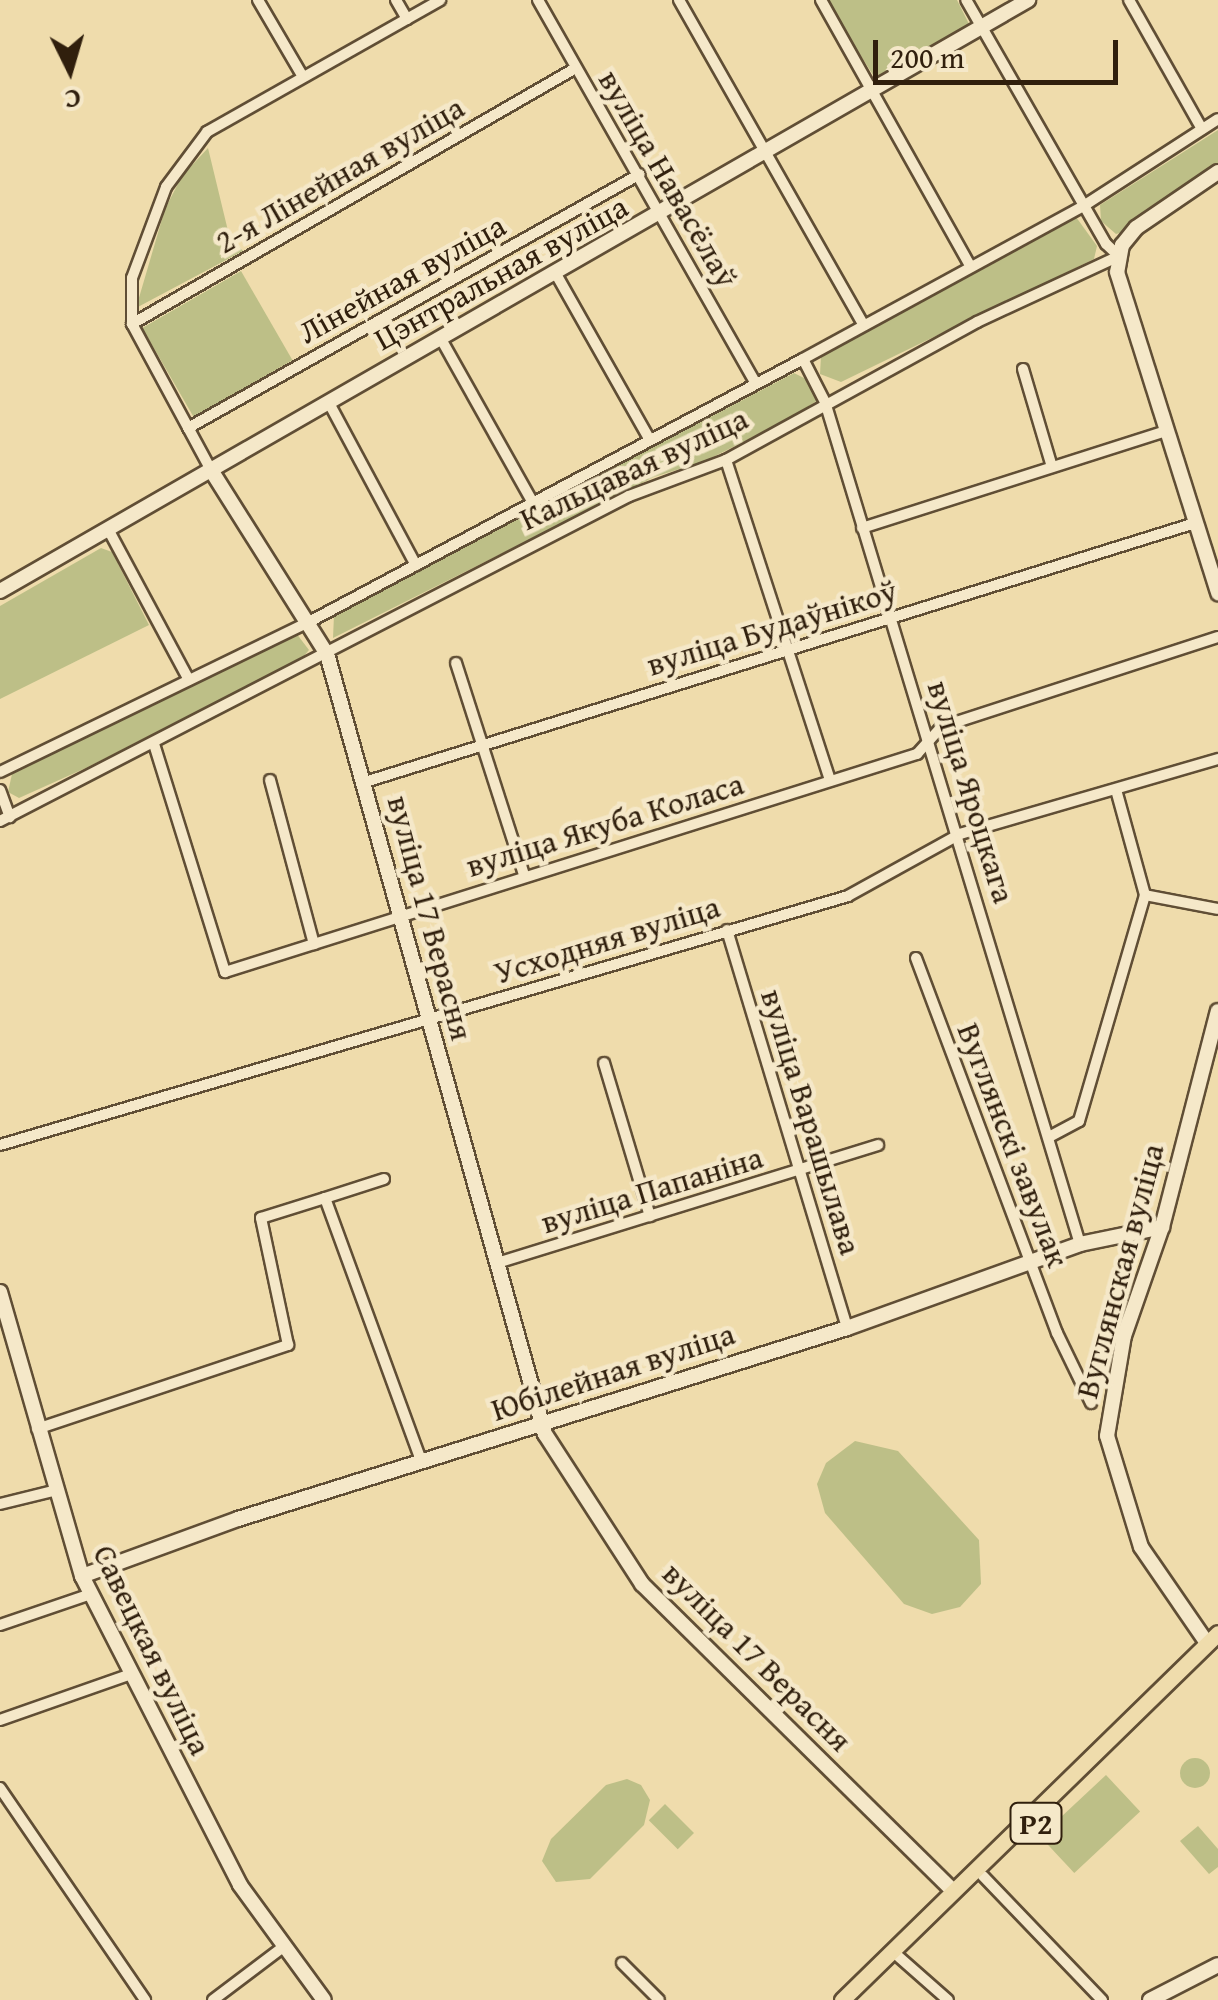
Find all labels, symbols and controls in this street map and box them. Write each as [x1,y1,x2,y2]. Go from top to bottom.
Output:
north arrow [20,20,120,120]
scale bar [878,20,1123,82]
text: 200 m [890,35,964,79]
street label: вуліца Навасёлаў [590,63,746,295]
text: С [63,79,82,121]
street label: 2-я Лінейная вуліца [209,88,471,262]
street label: Цэнтральная вуліца [368,187,634,359]
street label: Лінейная вуліца [292,206,512,352]
street label: Кальцавая вуліца [514,399,754,539]
street label: вуліца Будаўнікоў [642,572,902,684]
street label: вуліца Яроцкага [919,676,1023,908]
street label: вуліца Якуба Коласа [462,765,748,885]
street label: вуліца 17 Верасня [379,792,481,1044]
street label: Усходняя вуліца [490,887,724,993]
street label: вуліца Варашылава [752,985,870,1259]
street label: Вуглянскі завулак [949,1018,1077,1272]
street label: вуліца Папаніна [537,1138,767,1242]
street label: Вуглянская вуліца [1068,1140,1172,1402]
street label: Юбілейная вуліца [487,1315,739,1429]
street label: Савецкая вуліца [85,1539,219,1761]
street label: вуліца 17 Верасня [655,1555,859,1759]
road number: Р2 [1008,1798,1064,1848]

